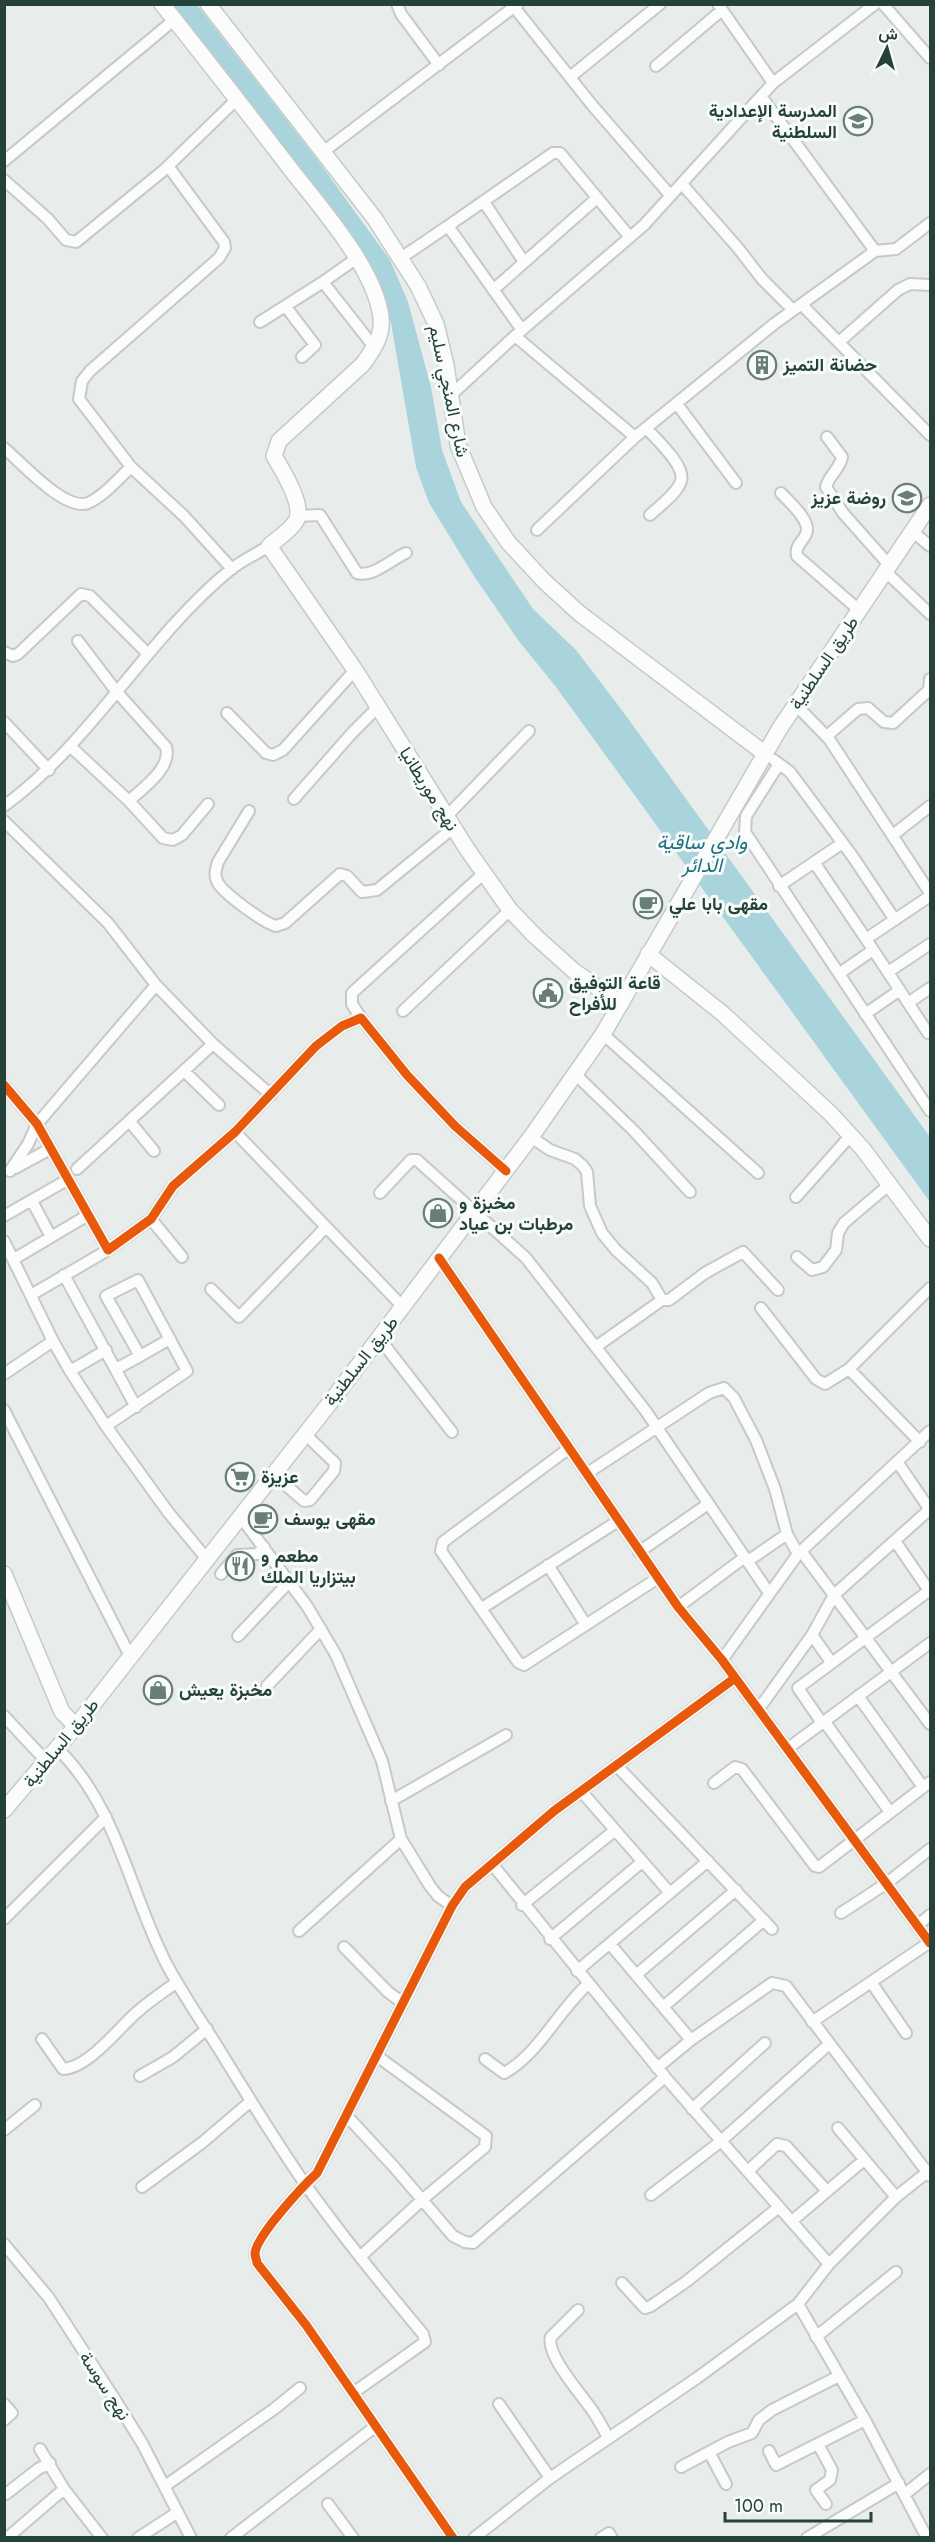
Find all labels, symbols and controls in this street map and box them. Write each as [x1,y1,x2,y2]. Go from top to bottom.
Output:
north arrow [857,18,917,78]
text: ش [878,21,899,46]
place label: المدرسة الإعدادية السلطنية [709,98,837,145]
school or university icon: المدرسة الإعدادية السلطنية [842,105,874,137]
street label: شارع المنجي سليم [420,322,476,460]
building icon: حضانة التميز [746,349,778,381]
place label: حضانة التميز [782,352,877,378]
school or university icon: روضة عزيز [891,482,923,514]
place label: روضة عزيز [810,485,886,511]
street label: طريق السلطنية [783,611,865,715]
street label: نهج موريطانيا [393,742,465,836]
water label: وادي ساقية الدائر [656,828,748,880]
cafe icon: مقهى بابا علي [632,888,664,920]
place label: مقهى بابا علي [669,891,768,919]
place label: قاعة التوفيق للأفراح [569,970,661,1017]
public building icon: قاعة التوفيق للأفراح [532,977,564,1009]
place label: مخبزة و مرطبات بن عياد [459,1190,573,1237]
shop icon: مخبزة و مرطبات بن عياد [422,1197,454,1229]
street label: طريق السلطنية [318,1310,404,1412]
supermarket icon: عزيزة [224,1461,256,1493]
place label: عزيزة [261,1464,299,1490]
cafe icon: مقهى يوسف [247,1503,279,1535]
place label: مقهى يوسف [284,1506,376,1532]
place label: مطعم و بيتزاريا الملك [261,1543,356,1590]
restaurant icon: مطعم و بيتزاريا الملك [224,1550,256,1582]
shop icon: مخبزة يعيش [142,1674,174,1706]
place label: مخبزة يعيش [179,1677,272,1703]
street label: طريق السلطنية [17,1693,105,1793]
street label: نهج سوسة [73,2346,137,2426]
scale bar [725,2485,870,2523]
text: 100 m [734,2493,783,2519]

